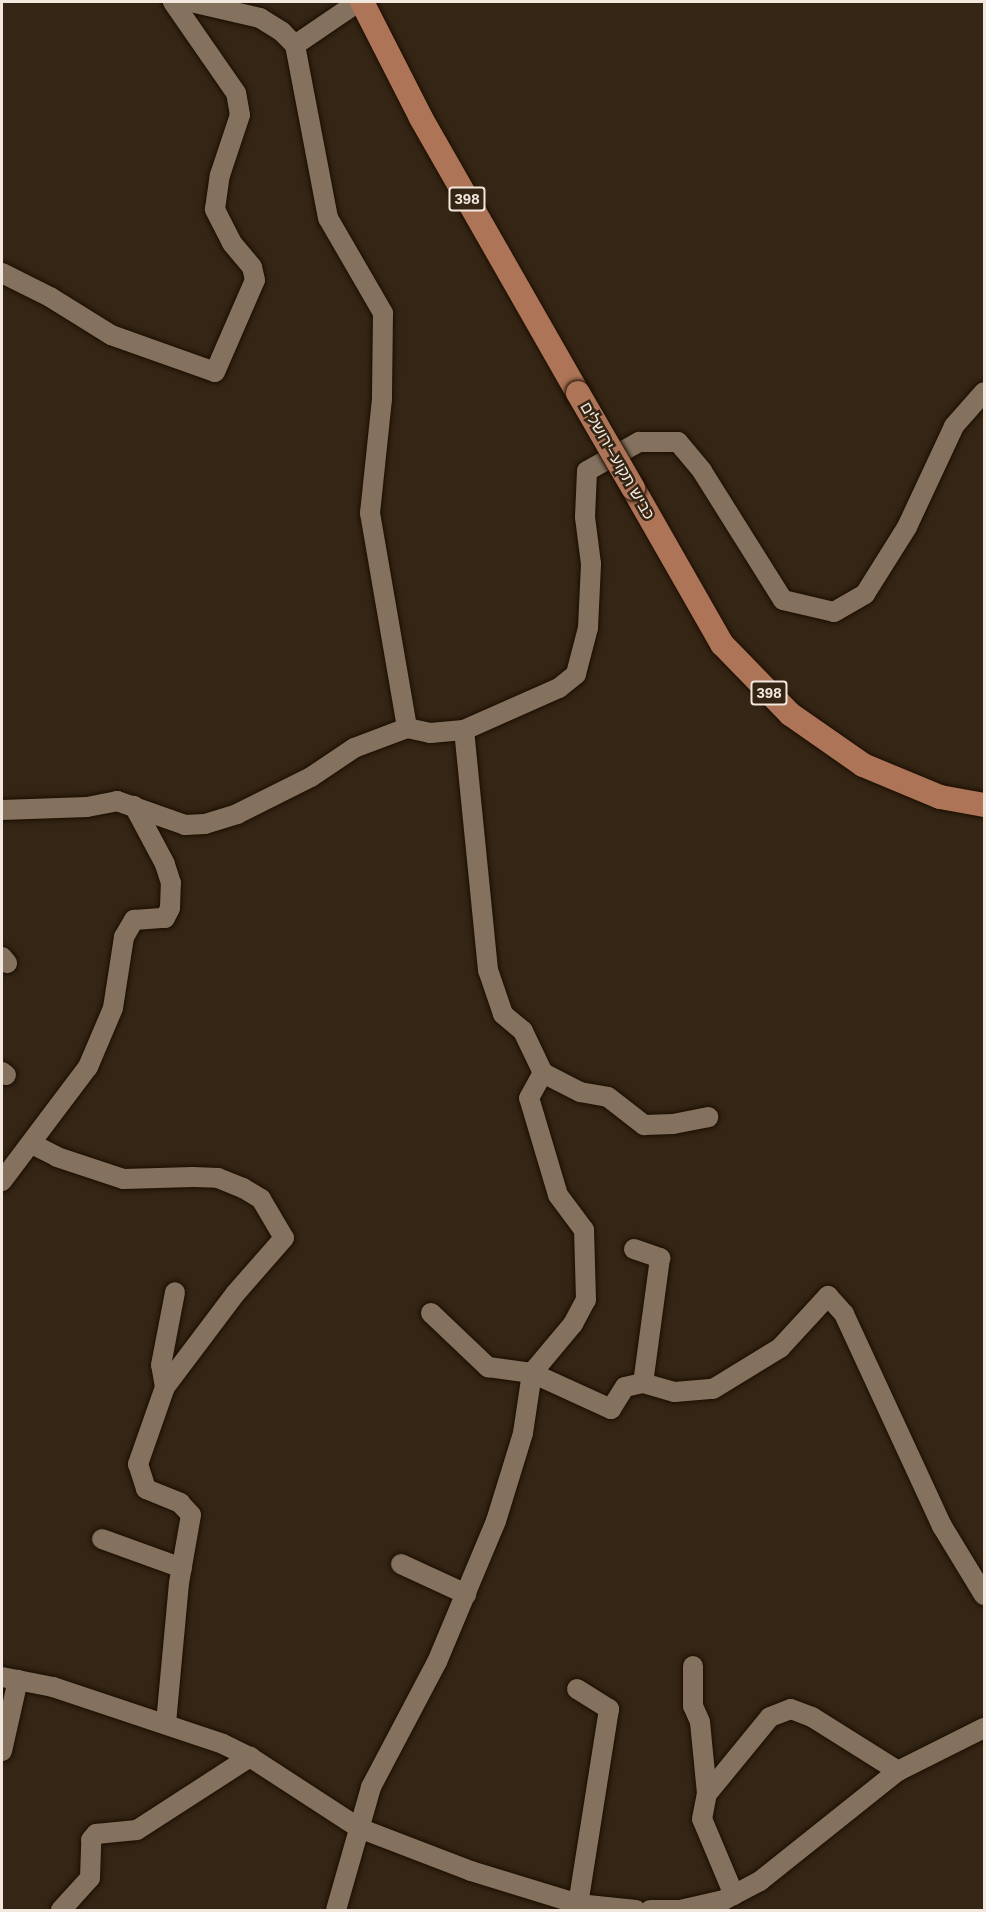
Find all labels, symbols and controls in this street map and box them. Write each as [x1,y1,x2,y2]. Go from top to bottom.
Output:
road number: 398 [448,187,486,211]
street label: כביש תקוע–ירושלים [576,399,658,523]
road number: 398 [750,681,788,705]

